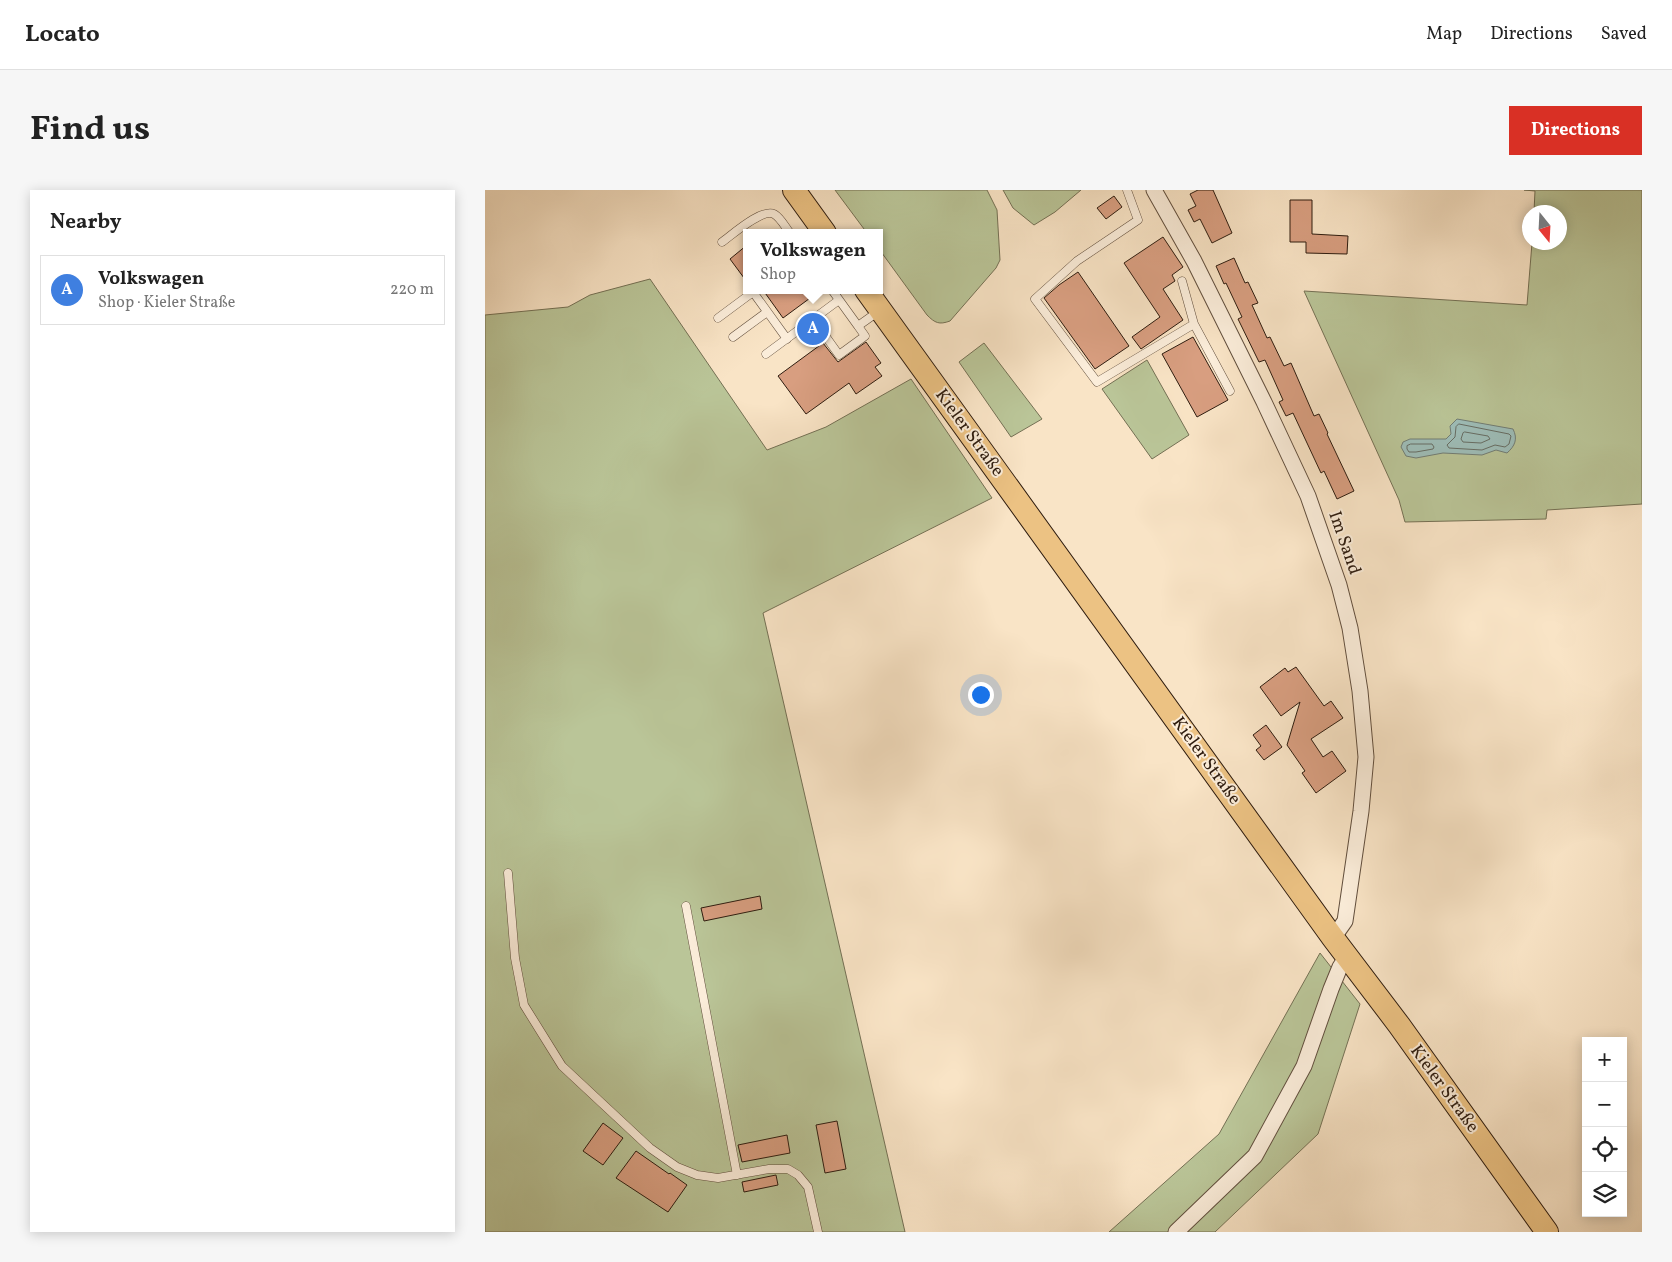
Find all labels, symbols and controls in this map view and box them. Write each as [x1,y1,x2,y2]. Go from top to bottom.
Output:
text: Locato [25,18,100,52]
text: Map [1426,22,1462,47]
text: Directions [1490,22,1573,47]
text: Saved [1601,22,1647,47]
text: Find us [30,106,150,154]
button: Directions [1509,106,1642,155]
north arrow [1522,205,1567,250]
text: Nearby [50,208,121,237]
popup [743,229,883,294]
text: Volkswagen [760,238,866,264]
text: Shop [760,264,796,286]
text: Volkswagen [98,266,204,292]
text: A [61,279,73,301]
text: 220 m [390,279,434,301]
text: Shop · Kieler Straße [98,292,235,314]
pin: A [797,310,829,348]
street label: Kieler Straße [929,384,1009,482]
street label: Im Sand [1321,508,1367,578]
your location [968,682,994,708]
street label: Kieler Straße [1166,712,1246,810]
map controls [1582,1037,1627,1217]
button: + [1582,1037,1627,1082]
street label: Kieler Straße [1404,1040,1484,1138]
button: − [1582,1082,1627,1127]
button: locate [1582,1127,1627,1172]
button: layers [1582,1172,1627,1217]

